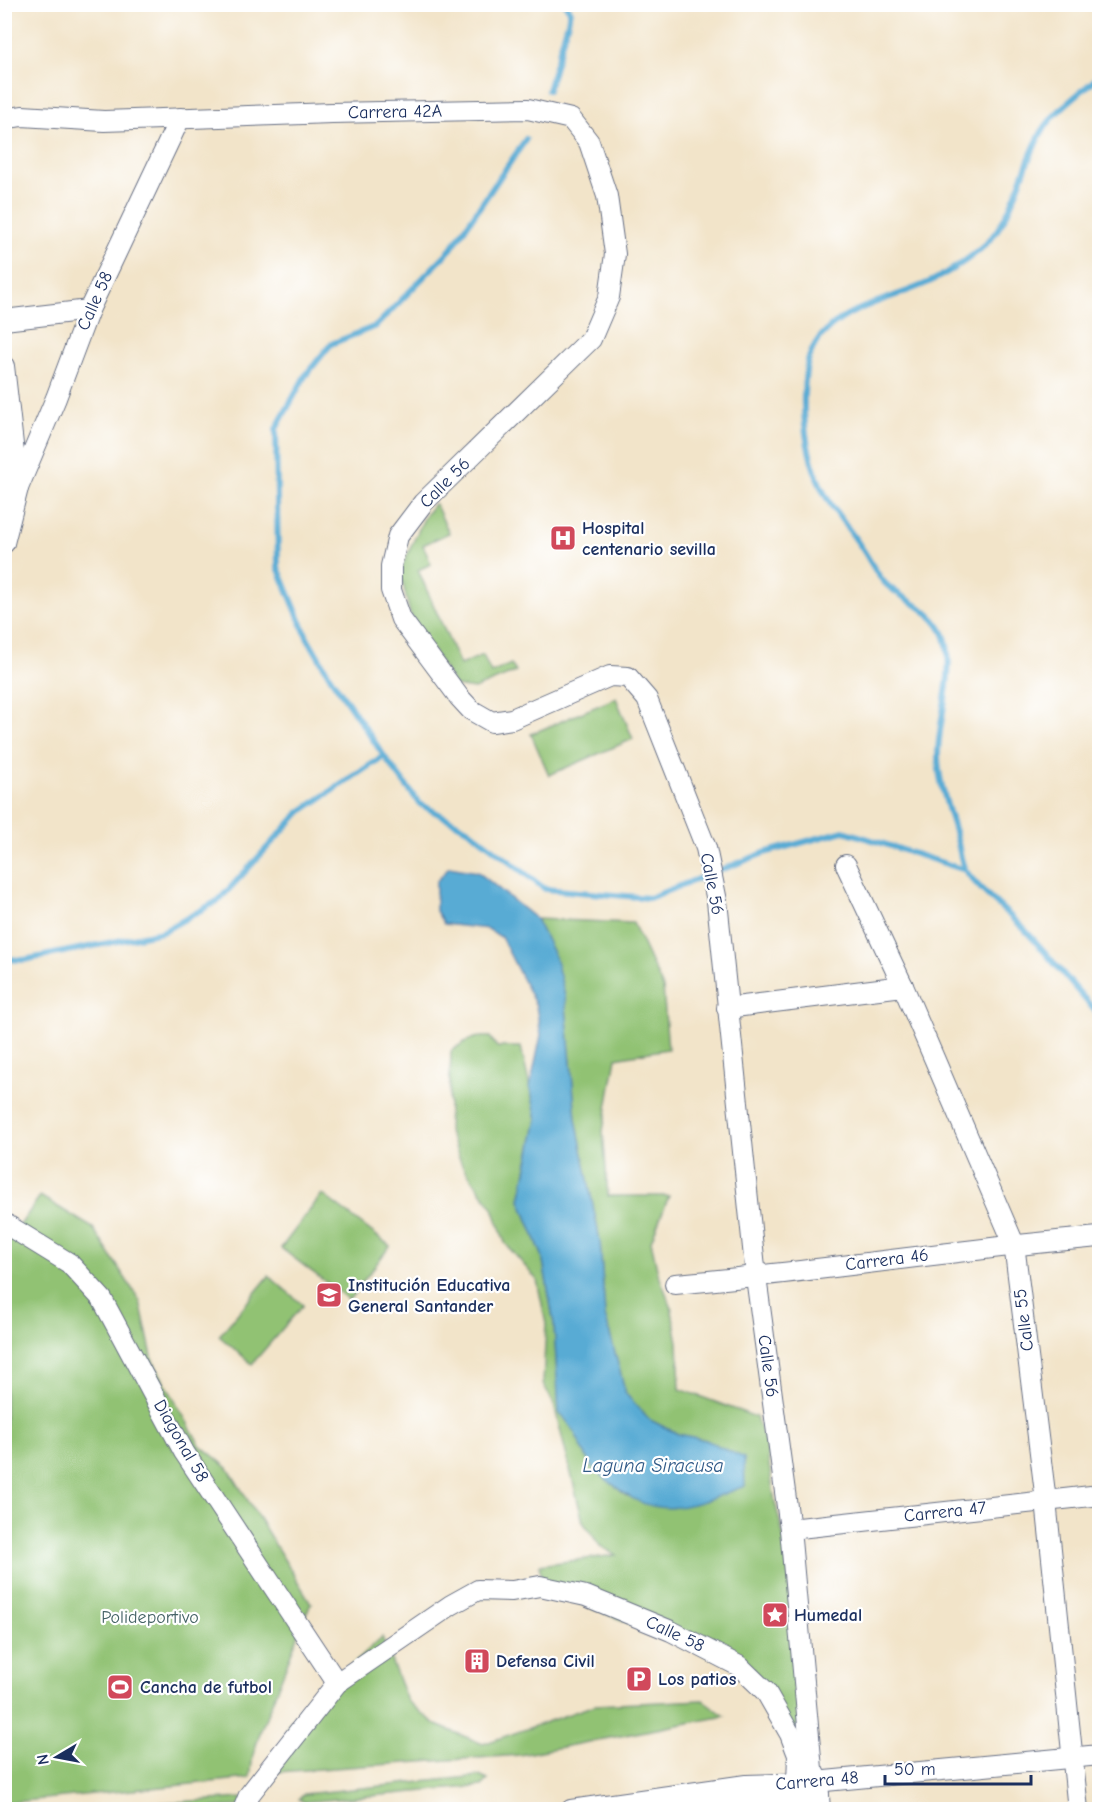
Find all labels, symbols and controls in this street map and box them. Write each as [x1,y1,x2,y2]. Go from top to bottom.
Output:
street label: Carrera 42A [348,101,442,123]
street label: Calle 58 [73,268,117,334]
street label: Calle 56 [415,453,475,513]
place label: Hospital centenario sevilla [582,518,716,560]
hospital icon: Hospital centenario sevilla [548,523,578,553]
street label: Calle 56 [696,851,728,917]
street label: Carrera 46 [844,1244,930,1276]
place label: Institución Educativa General Santander [348,1275,510,1317]
school or university icon: Institución Educativa General Santander [314,1280,344,1310]
street label: Calle 55 [1010,1288,1038,1352]
street label: Calle 56 [753,1333,783,1399]
street label: Diagonal 58 [149,1396,213,1486]
water label: Laguna Siracusa [583,1454,723,1477]
street label: Carrera 47 [903,1497,988,1527]
place icon: Humedal [760,1600,790,1630]
place label: Humedal [794,1605,862,1626]
park label: Polideportivo [101,1607,199,1628]
street label: Calle 58 [642,1611,708,1657]
building icon: Defensa Civil [462,1646,492,1676]
place label: Defensa Civil [496,1651,595,1672]
parking icon: Los patios [624,1664,654,1694]
place label: Los patios [658,1669,737,1690]
sports icon: Cancha de futbol [105,1672,135,1702]
place label: Cancha de futbol [140,1677,272,1698]
north arrow [27,1727,87,1787]
scale bar [885,1748,1030,1786]
text: N [33,1753,53,1766]
text: 50 m [894,1759,936,1780]
street label: Carrera 48 [775,1767,859,1795]

